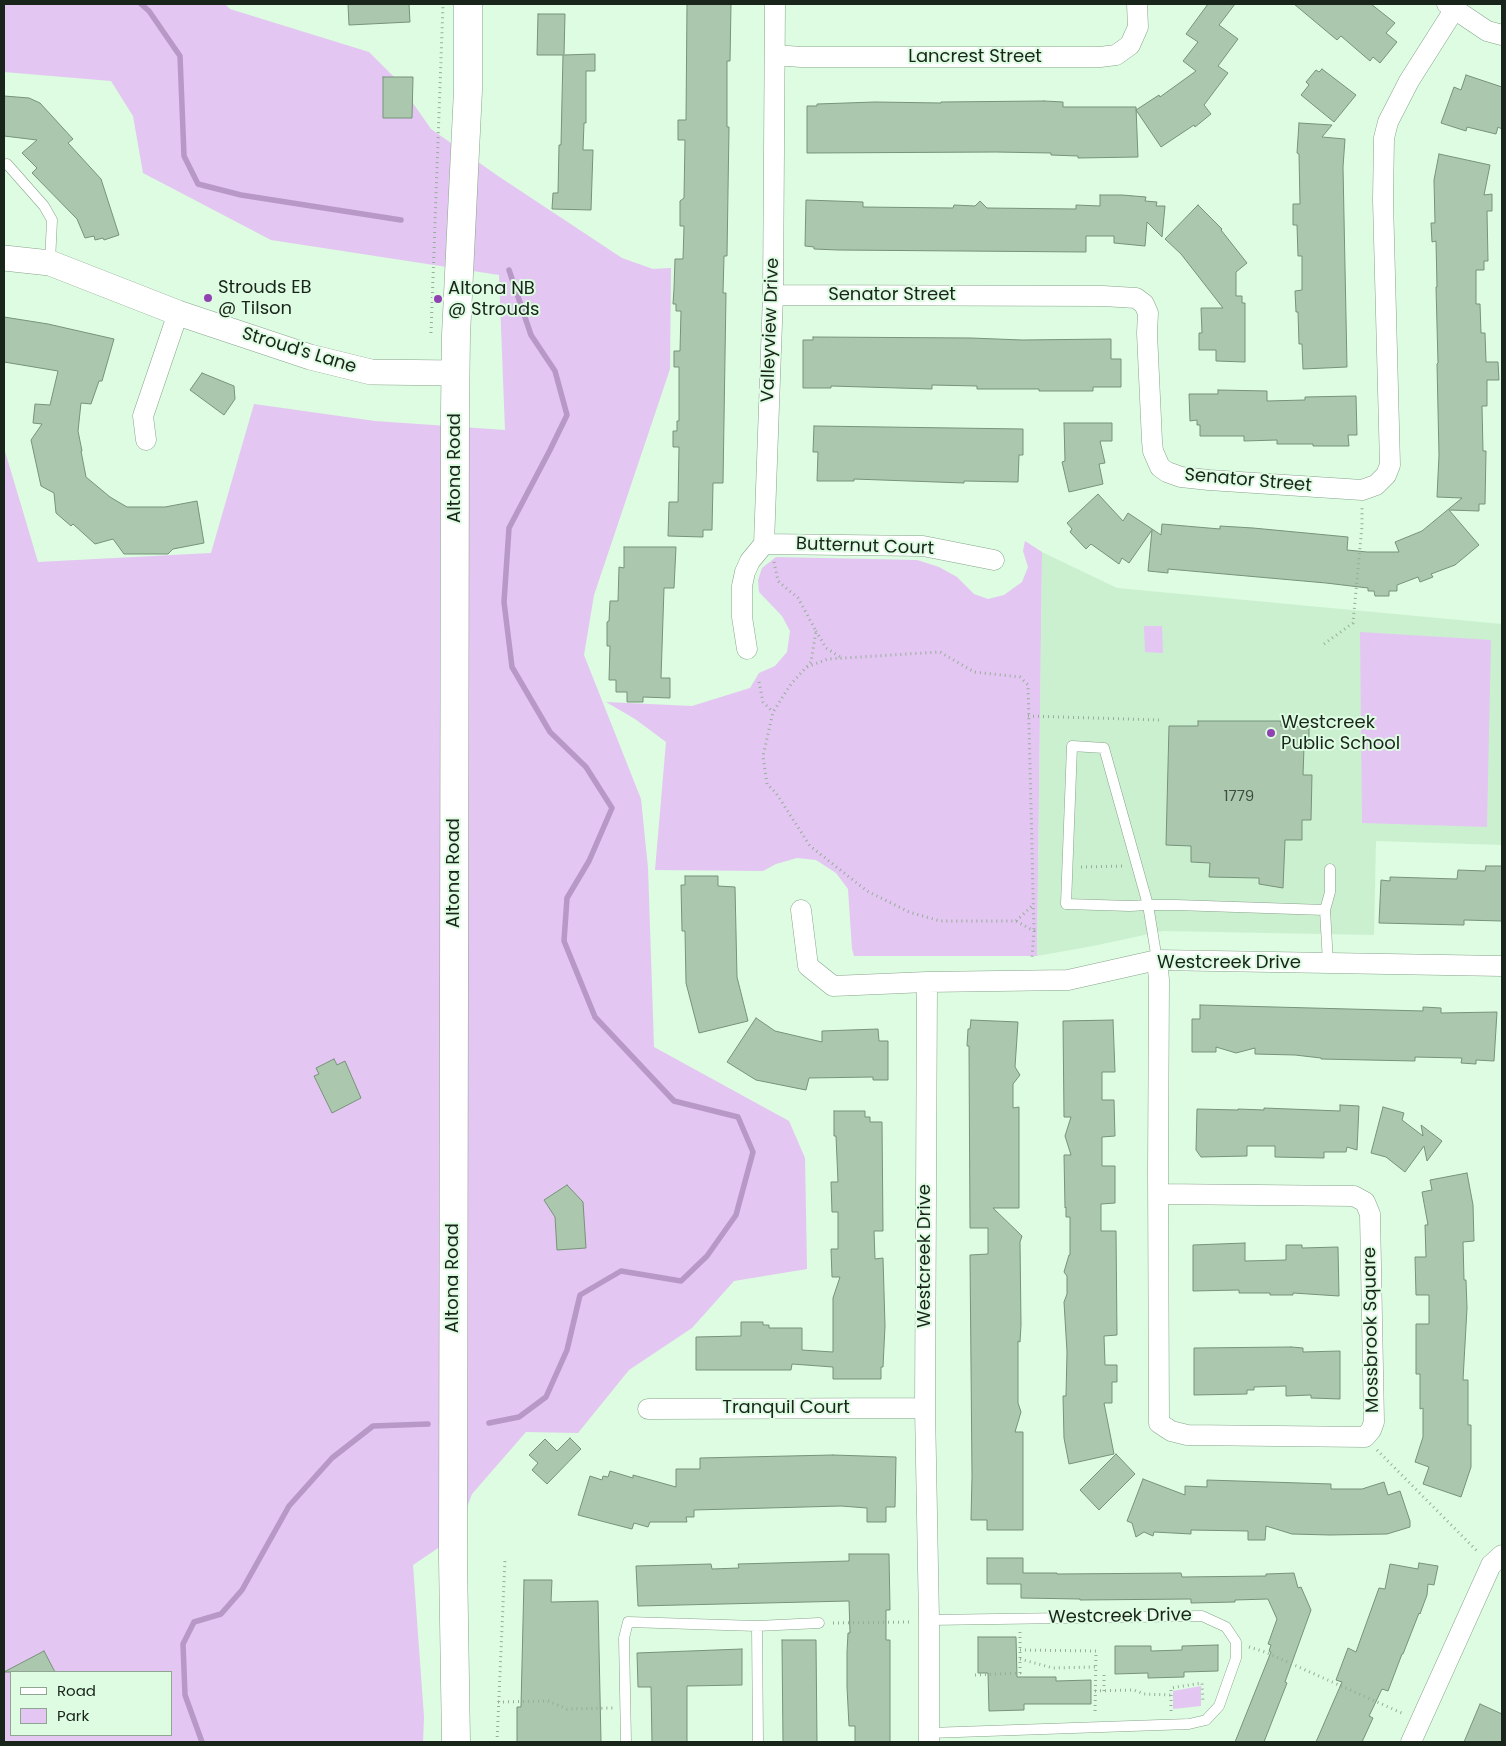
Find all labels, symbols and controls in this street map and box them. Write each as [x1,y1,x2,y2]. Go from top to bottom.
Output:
street label: Lancrest Street [908,46,1042,68]
street label: Valleyview Drive [758,257,784,403]
place label: Strouds EB @ Tilson [218,277,312,320]
place label: Altona NB @ Strouds [448,278,539,320]
street label: Senator Street [828,284,956,306]
marker: Strouds EB @ Tilson [202,292,214,304]
marker: Altona NB @ Strouds [432,293,444,305]
street label: Stroud's Lane [239,323,359,379]
street label: Altona Road [444,413,466,523]
street label: Senator Street [1183,465,1313,497]
street label: Butternut Court [796,534,934,560]
place label: Westcreek Public School [1281,712,1400,754]
marker: Westcreek Public School [1265,727,1277,739]
house number: 1779 [1224,788,1254,806]
street label: Altona Road [443,818,465,928]
street label: Westcreek Drive [1157,952,1301,974]
street label: Westcreek Drive [914,1184,936,1328]
street label: Altona Road [442,1223,464,1333]
street label: Mossbrook Square [1360,1247,1384,1413]
street label: Tranquil Court [722,1397,850,1419]
street label: Westcreek Drive [1048,1605,1192,1629]
legend [10,1671,172,1736]
text: Road [57,1680,96,1701]
text: Park [57,1705,89,1726]

